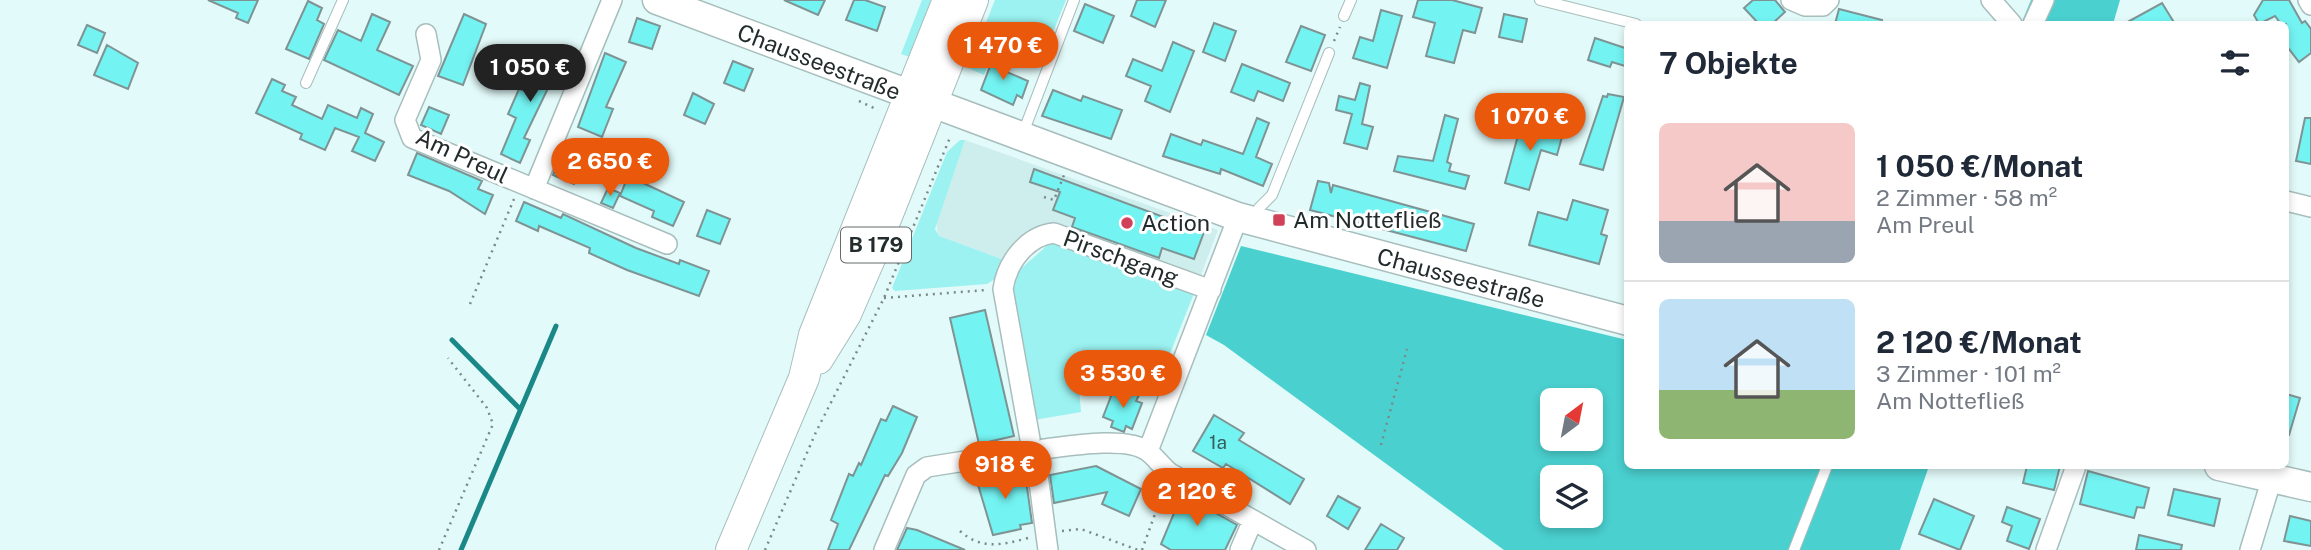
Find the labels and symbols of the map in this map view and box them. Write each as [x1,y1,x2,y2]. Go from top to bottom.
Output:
street label: Chausseestraße [734,18,905,105]
pin: 1 470 € [938,22,1068,82]
pin: 1 050 € [465,44,595,104]
pin: 1 070 € [1465,94,1595,153]
street label: Am Preul [412,122,513,189]
pin: 2 650 € [545,138,675,198]
place label: Am Nottefließ [1293,206,1442,233]
place label: Action [1141,209,1210,236]
marker: Am Nottefließ [1271,212,1287,228]
marker: Action [1119,215,1135,231]
street label: Pirschgang [1060,224,1183,291]
road number: B 179 [841,228,911,262]
street label: Chausseestraße [1374,242,1548,313]
pin: 3 530 € [1058,350,1188,410]
north arrow [1540,388,1603,452]
house number: 1a [1209,431,1227,453]
pin: 918 € [956,442,1054,501]
pin: 2 120 € [1132,468,1262,528]

